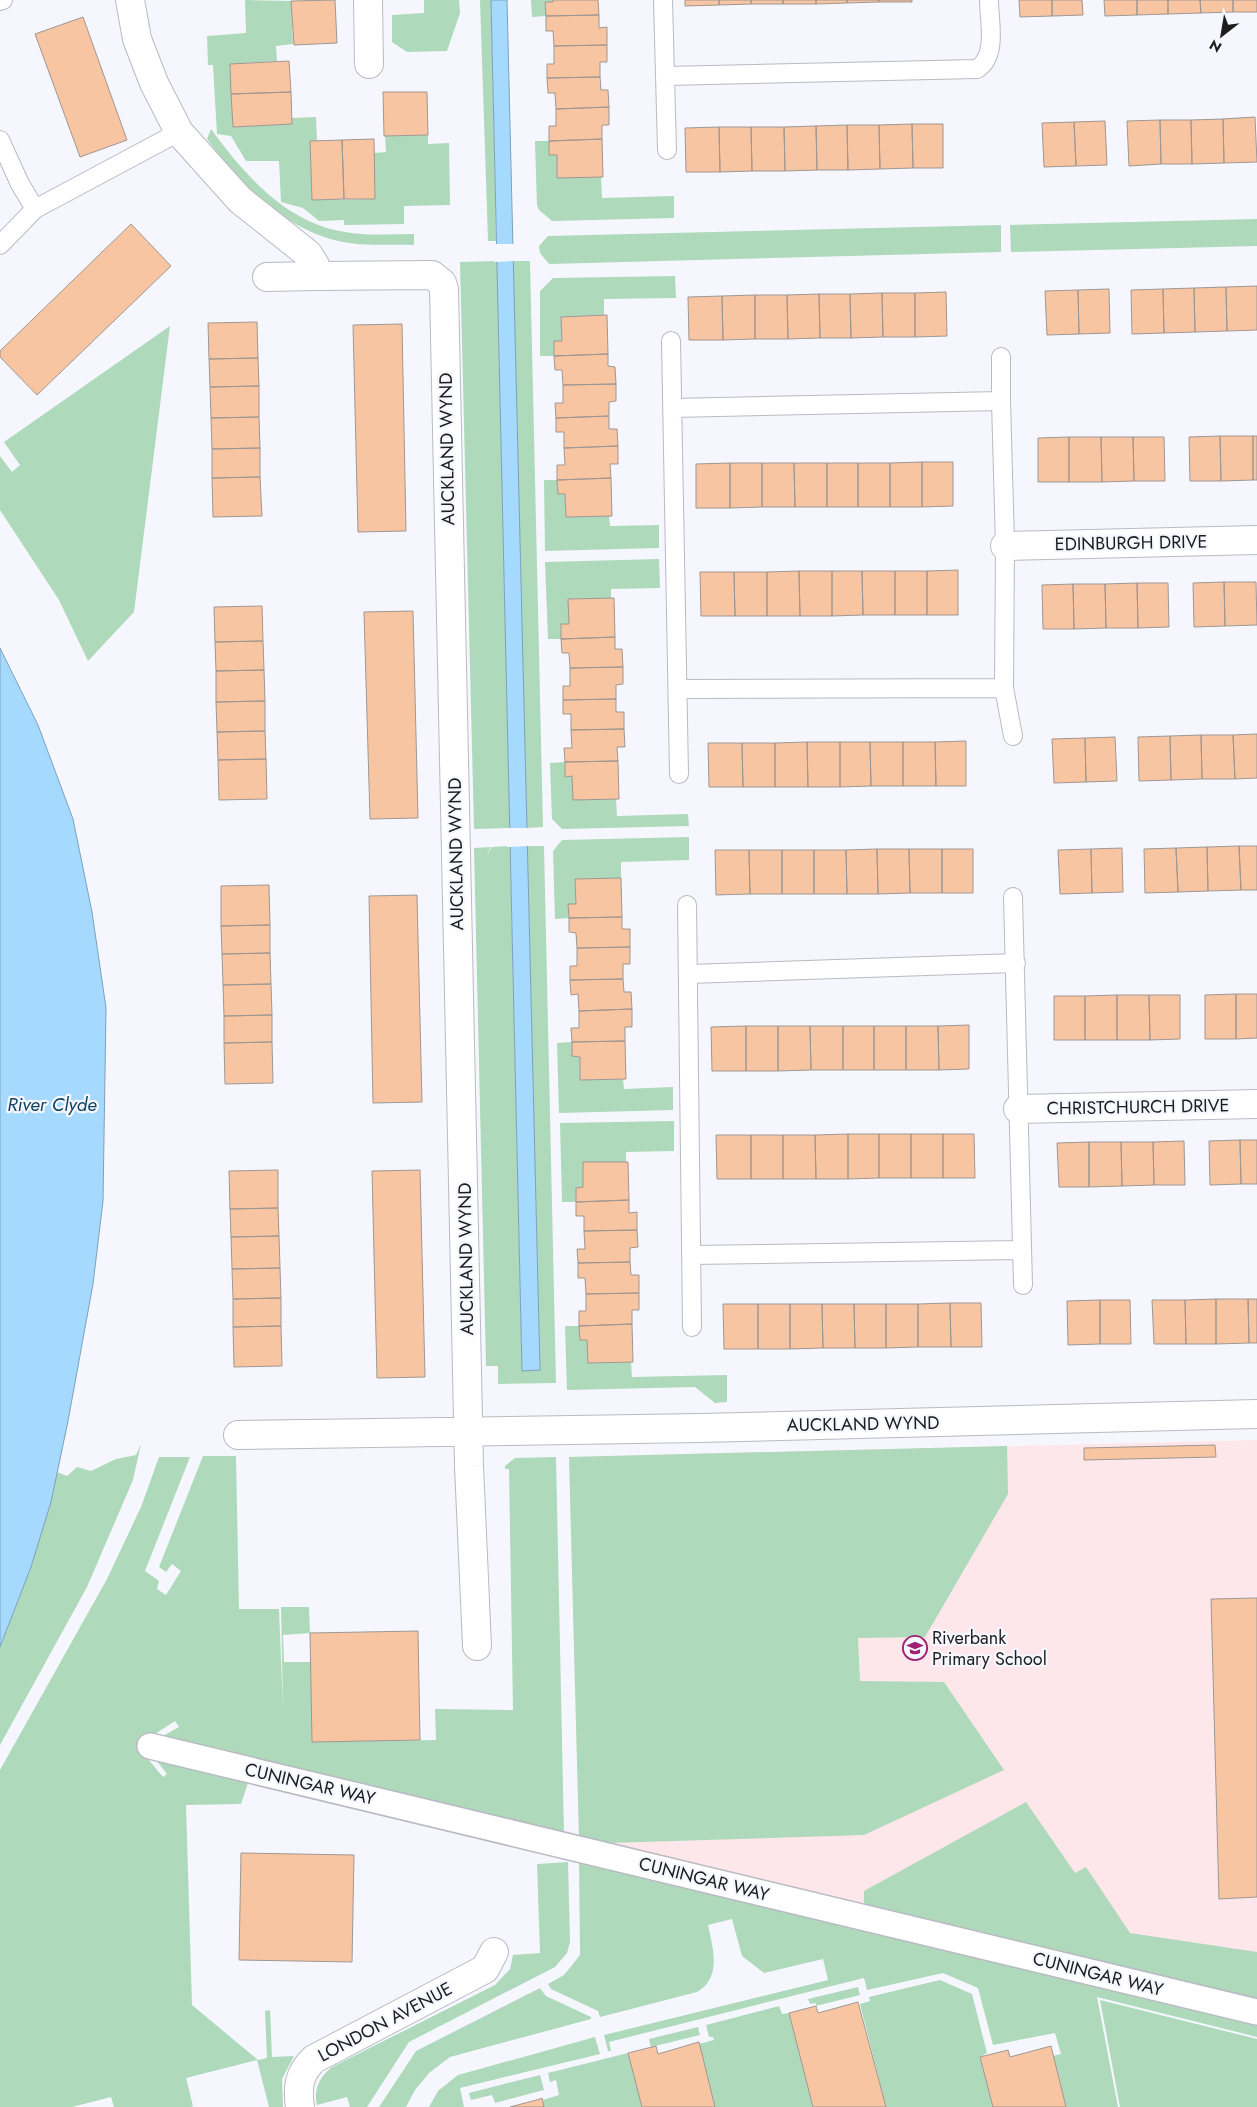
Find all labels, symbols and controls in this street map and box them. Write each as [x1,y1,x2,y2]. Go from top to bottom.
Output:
north arrow [1197,10,1247,60]
text: N [1205,35,1225,58]
street label: AUCKLAND WYND [433,372,461,526]
street label: EDINBURGH DRIVE [1054,529,1208,557]
street label: AUCKLAND WYND [442,777,470,931]
water label: River Clyde [7,1091,97,1118]
street label: CHRISTCHURCH DRIVE [1046,1092,1230,1122]
street label: AUCKLAND WYND [452,1182,480,1336]
street label: AUCKLAND WYND [786,1410,940,1438]
place label: Riverbank Primary School [932,1625,1047,1672]
school or university icon: Riverbank Primary School [902,1635,928,1661]
street label: CUNINGAR WAY [242,1756,379,1812]
street label: CUNINGAR WAY [636,1850,773,1908]
street label: CUNINGAR WAY [1030,1945,1167,2003]
street label: LONDON AVENUE [313,1976,457,2068]

